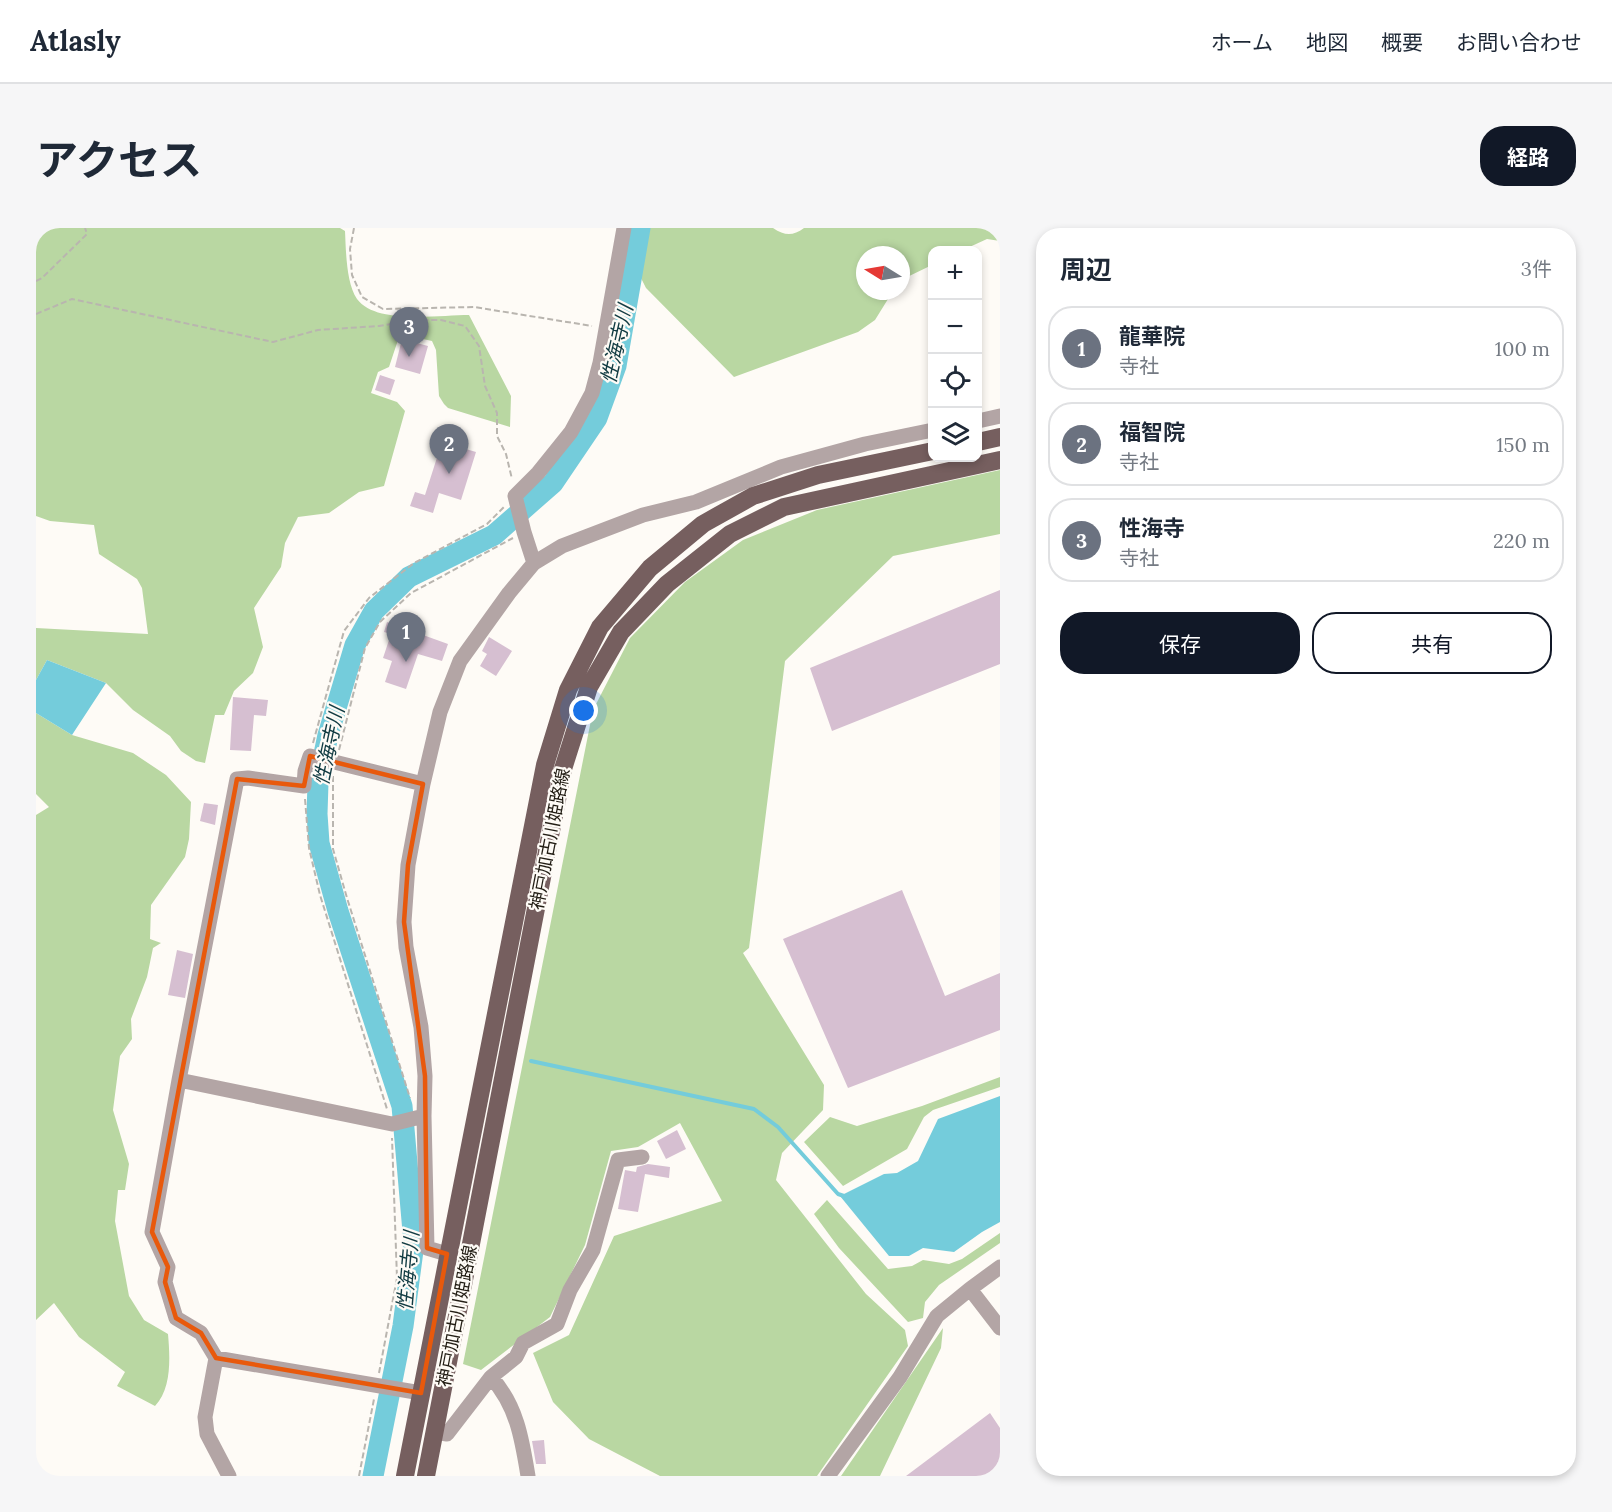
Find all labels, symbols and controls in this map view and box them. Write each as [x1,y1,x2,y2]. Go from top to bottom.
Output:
text: Atlasly [30,23,121,59]
text: ホーム [1211,29,1273,56]
text: 地図 [1306,29,1348,56]
text: 概要 [1381,29,1423,56]
text: お問い合わせ [1456,29,1582,56]
button: 経路 [1480,126,1576,186]
text: アクセス [36,133,202,187]
north arrow [856,246,910,300]
map controls [928,246,982,462]
button: + [928,246,982,300]
text: 周辺 [1060,253,1112,286]
text: 3件 [1521,256,1552,281]
water label: 性海寺川 [595,300,638,386]
button: − [928,300,982,354]
pin: 3 [390,308,428,357]
text: 龍華院 [1119,322,1185,350]
text: 1 [1077,336,1086,361]
text: 100 m [1495,336,1550,361]
text: 寺社 [1119,353,1159,378]
button: locate [928,354,982,408]
button: layers [928,408,982,462]
text: 福智院 [1119,418,1185,446]
pin: 2 [430,424,468,474]
text: 2 [1076,432,1087,457]
text: 150 m [1496,432,1550,457]
text: 寺社 [1119,449,1159,474]
text: 性海寺 [1119,514,1185,542]
text: 3 [1076,528,1087,553]
text: 220 m [1493,528,1550,553]
text: 寺社 [1119,545,1159,570]
pin: 1 [386,612,425,662]
button: 保存 [1060,612,1300,674]
button: 共有 [1312,612,1552,674]
your location [569,696,598,725]
water label: 性海寺川 [308,702,349,788]
street label: 神戸加古川姫路線 [524,766,575,912]
water label: 性海寺川 [392,1228,424,1312]
street label: 神戸加古川姫路線 [431,1243,482,1389]

